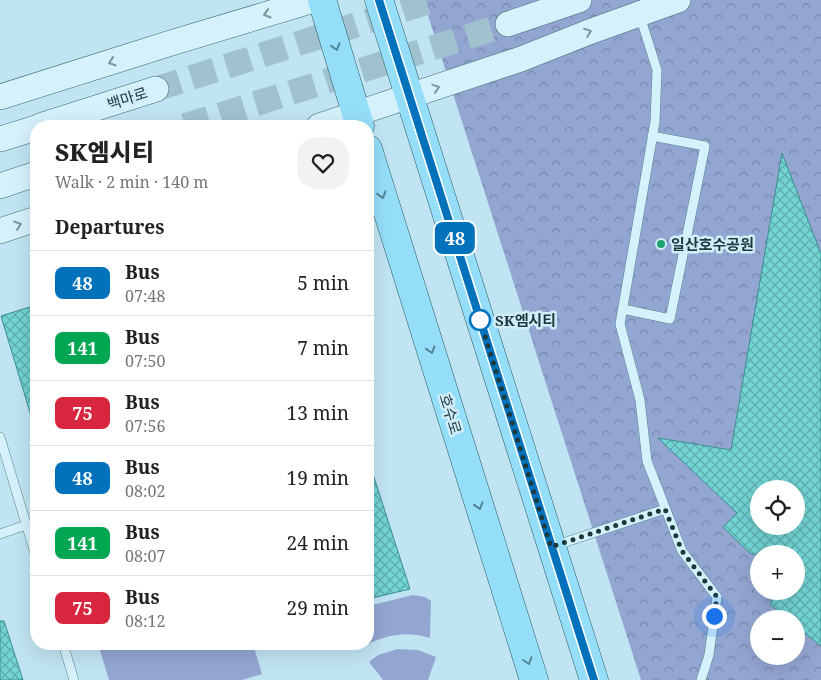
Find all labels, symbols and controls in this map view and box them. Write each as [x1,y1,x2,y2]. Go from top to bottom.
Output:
one-way arrow [264,8,272,18]
one-way arrow [584,28,592,38]
one-way arrow [330,42,340,50]
one-way arrow [108,56,117,66]
street label: 백마로 [104,82,150,114]
one-way arrow [431,83,439,93]
text: SK엠시티 [55,135,154,168]
button: heart [297,137,349,189]
text: Walk · 2 min · 140 m [55,171,208,193]
one-way arrow [377,191,387,199]
text: Departures [55,214,164,240]
one-way arrow [13,221,22,231]
line badge: 48 [432,222,478,254]
text: 48 [445,226,465,250]
place label: 일산호수공원 [671,234,754,254]
marker: 일산호수공원 [655,238,667,250]
text: Bus [125,259,160,285]
text: 5 min [297,270,349,296]
text: 48 [72,271,93,295]
text: 07:48 [125,285,165,307]
marker: SK엠시티 [469,309,491,331]
place label: SK엠시티 [495,310,556,330]
text: Bus [125,324,160,350]
text: 7 min [297,335,349,361]
text: 141 [67,336,98,360]
one-way arrow [425,346,435,354]
text: 07:50 [125,350,165,372]
text: Bus [125,389,160,415]
street label: 호수로 [435,391,467,437]
text: 13 min [287,400,349,426]
text: 75 [72,401,93,425]
text: 07:56 [125,415,165,437]
text: Bus [125,454,160,480]
text: 19 min [287,465,349,491]
text: 48 [72,466,93,490]
text: 08:02 [125,480,165,502]
map controls [750,480,805,665]
button: locate [750,480,805,535]
one-way arrow [474,501,484,509]
text: Bus [125,519,160,545]
text: 24 min [287,530,349,556]
text: 141 [67,531,98,555]
text: 08:07 [125,545,165,567]
button: + [750,545,805,600]
text: Bus [125,584,160,610]
text: 29 min [287,595,349,621]
text: 75 [72,596,93,620]
your location [702,604,727,629]
text: 08:12 [125,610,165,632]
button: − [750,610,805,665]
one-way arrow [522,656,532,664]

